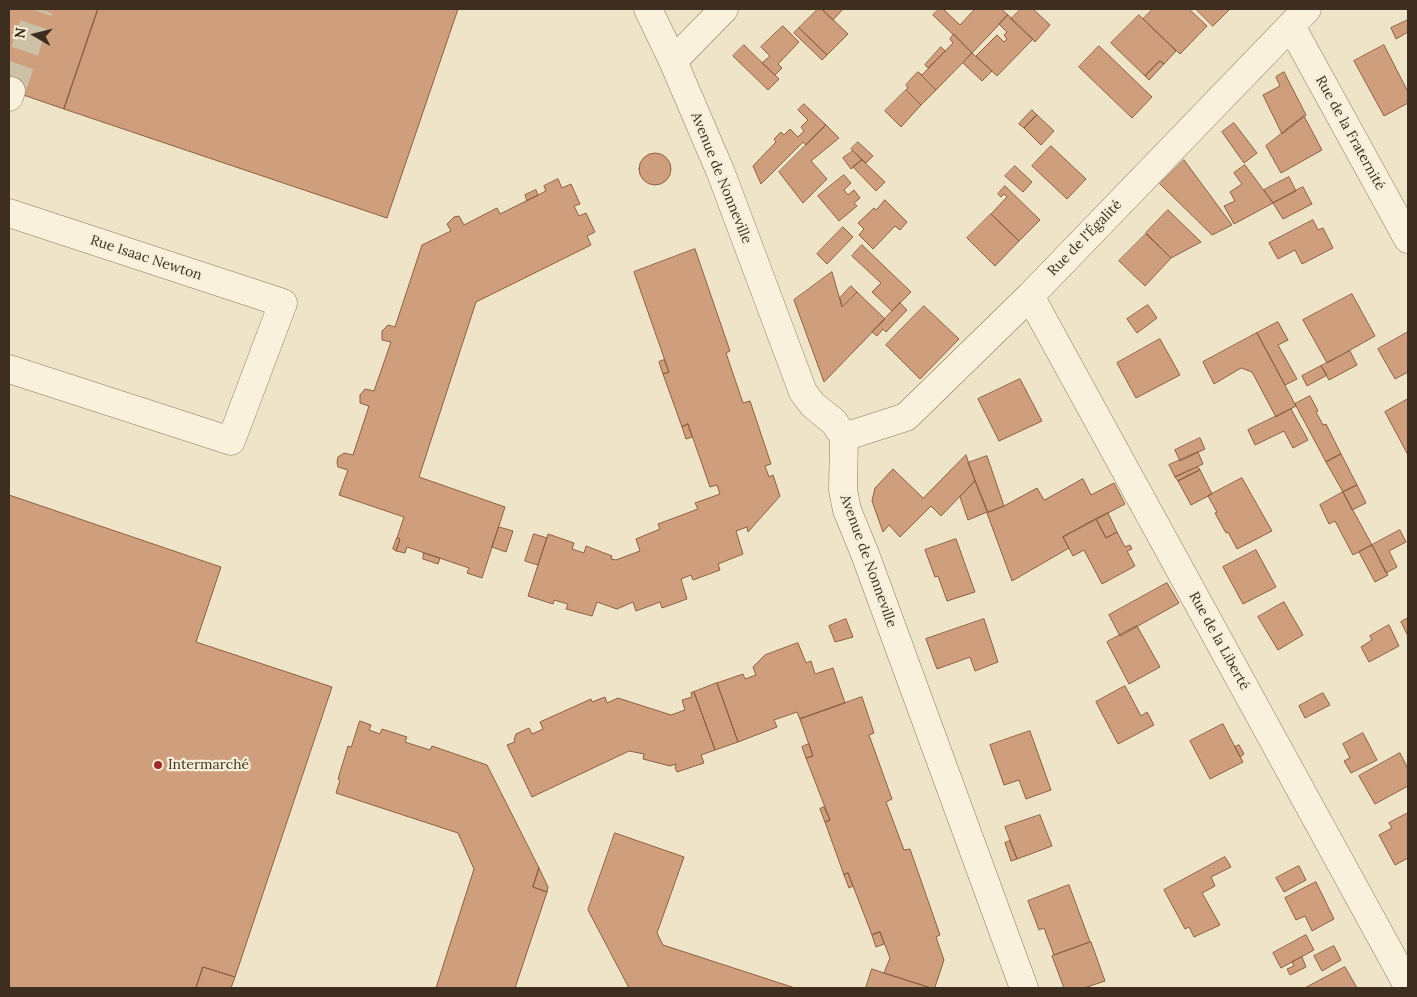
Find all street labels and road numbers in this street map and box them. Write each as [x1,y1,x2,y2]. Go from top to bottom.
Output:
street label: Rue de la Fraternité [1312,73,1388,193]
street label: Avenue de Nonneville [687,110,755,246]
street label: Rue de l'Égalité [1044,196,1126,280]
street label: Rue Isaac Newton [88,232,204,284]
street label: Avenue de Nonneville [836,492,900,630]
street label: Rue de la Liberté [1185,589,1253,693]

